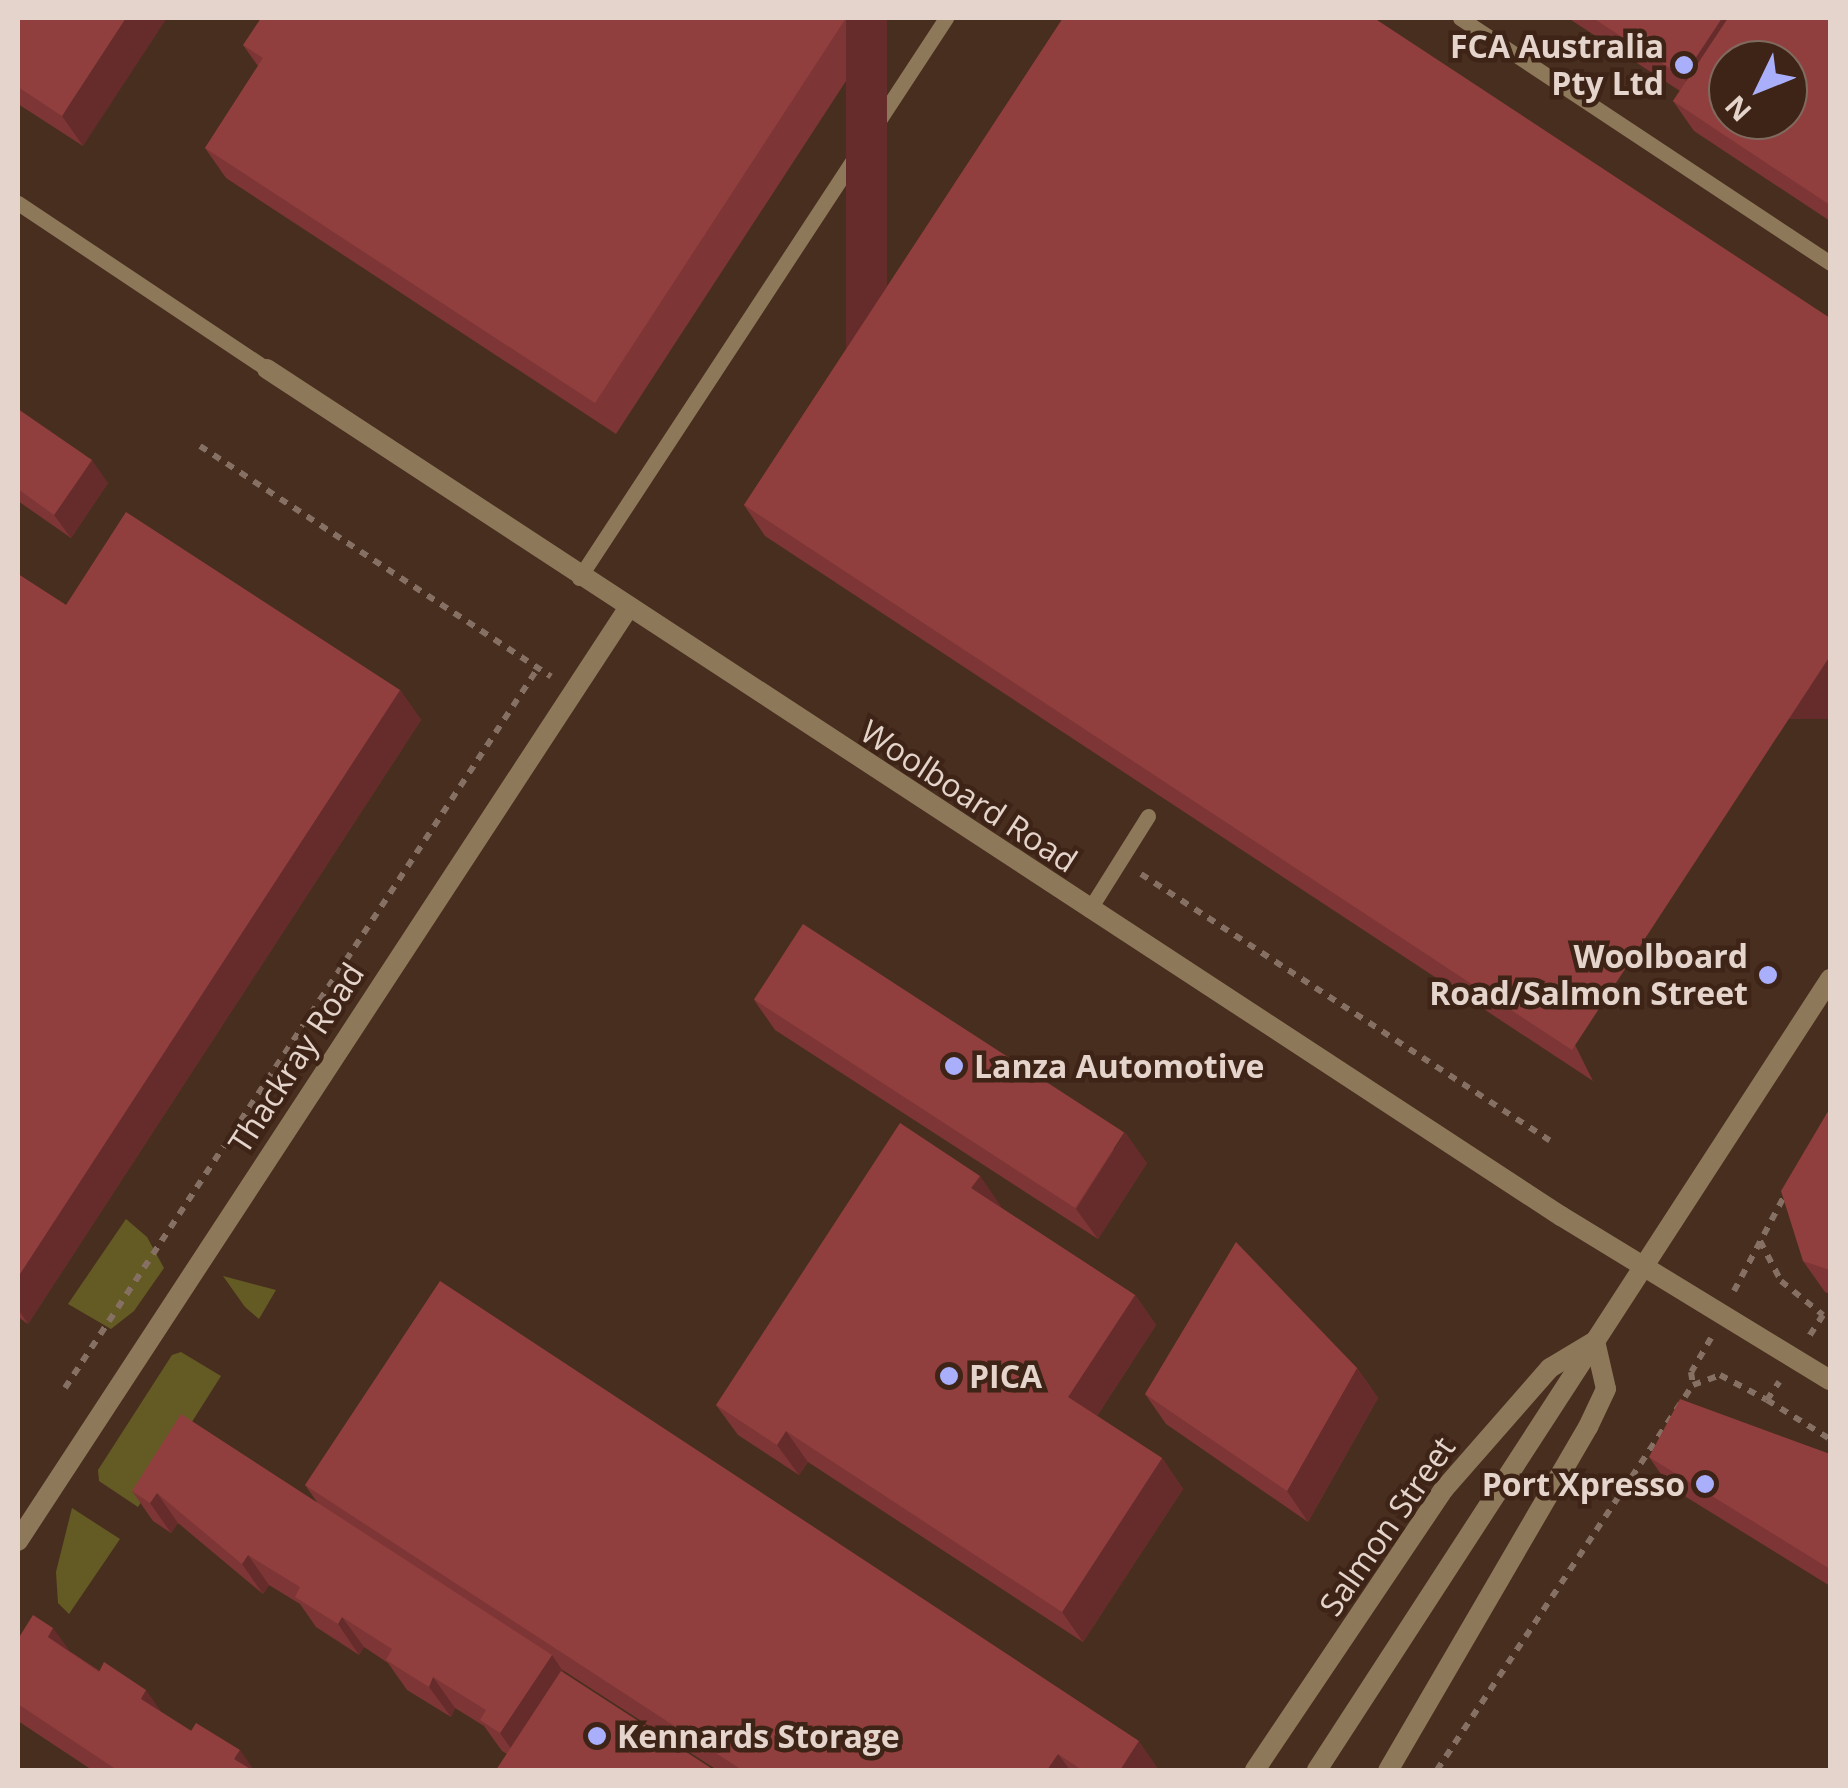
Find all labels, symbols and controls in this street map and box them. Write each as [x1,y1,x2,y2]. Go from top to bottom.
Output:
place label: FCA Australia Pty Ltd [1450,28,1664,103]
north arrow [1708,40,1808,140]
marker: FCA Australia Pty Ltd [1673,54,1695,76]
text: N [1716,88,1759,130]
street label: Woolboard Road [854,712,1084,880]
place label: Woolboard Road/Salmon Street [1429,938,1748,1013]
street label: Thackray Road [220,956,372,1160]
marker: Woolboard Road/Salmon Street [1757,964,1779,986]
place label: Lanza Automotive [974,1047,1264,1085]
marker: Lanza Automotive [943,1055,965,1077]
place label: PICA [969,1357,1042,1395]
marker: PICA [938,1365,960,1387]
street label: Salmon Street [1311,1429,1463,1623]
place label: Port Xpresso [1482,1465,1685,1503]
marker: Port Xpresso [1694,1473,1716,1495]
place label: Kennards Storage [617,1717,900,1755]
marker: Kennards Storage [586,1725,608,1747]

